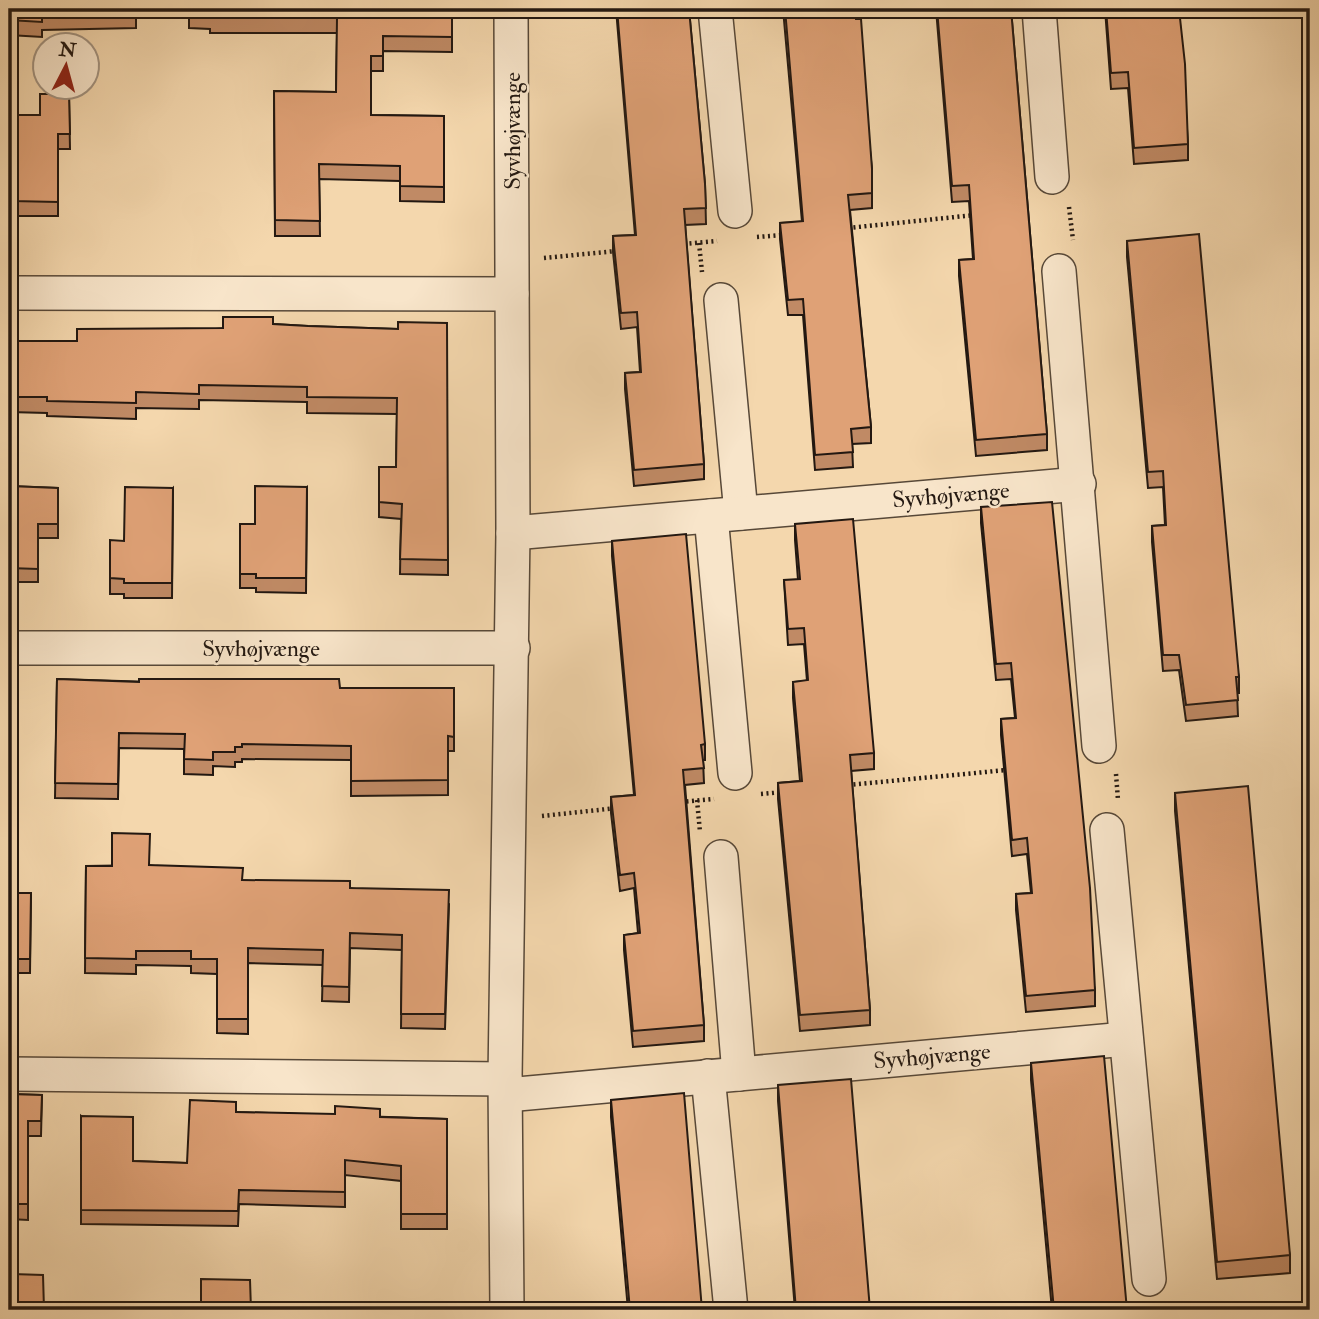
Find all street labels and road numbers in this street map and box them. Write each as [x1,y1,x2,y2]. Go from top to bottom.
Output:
street label: Syvhøjvænge [498,72,527,190]
street label: Syvhøjvænge [891,475,1011,515]
street label: Syvhøjvænge [202,634,320,663]
street label: Syvhøjvænge [872,1036,992,1076]

